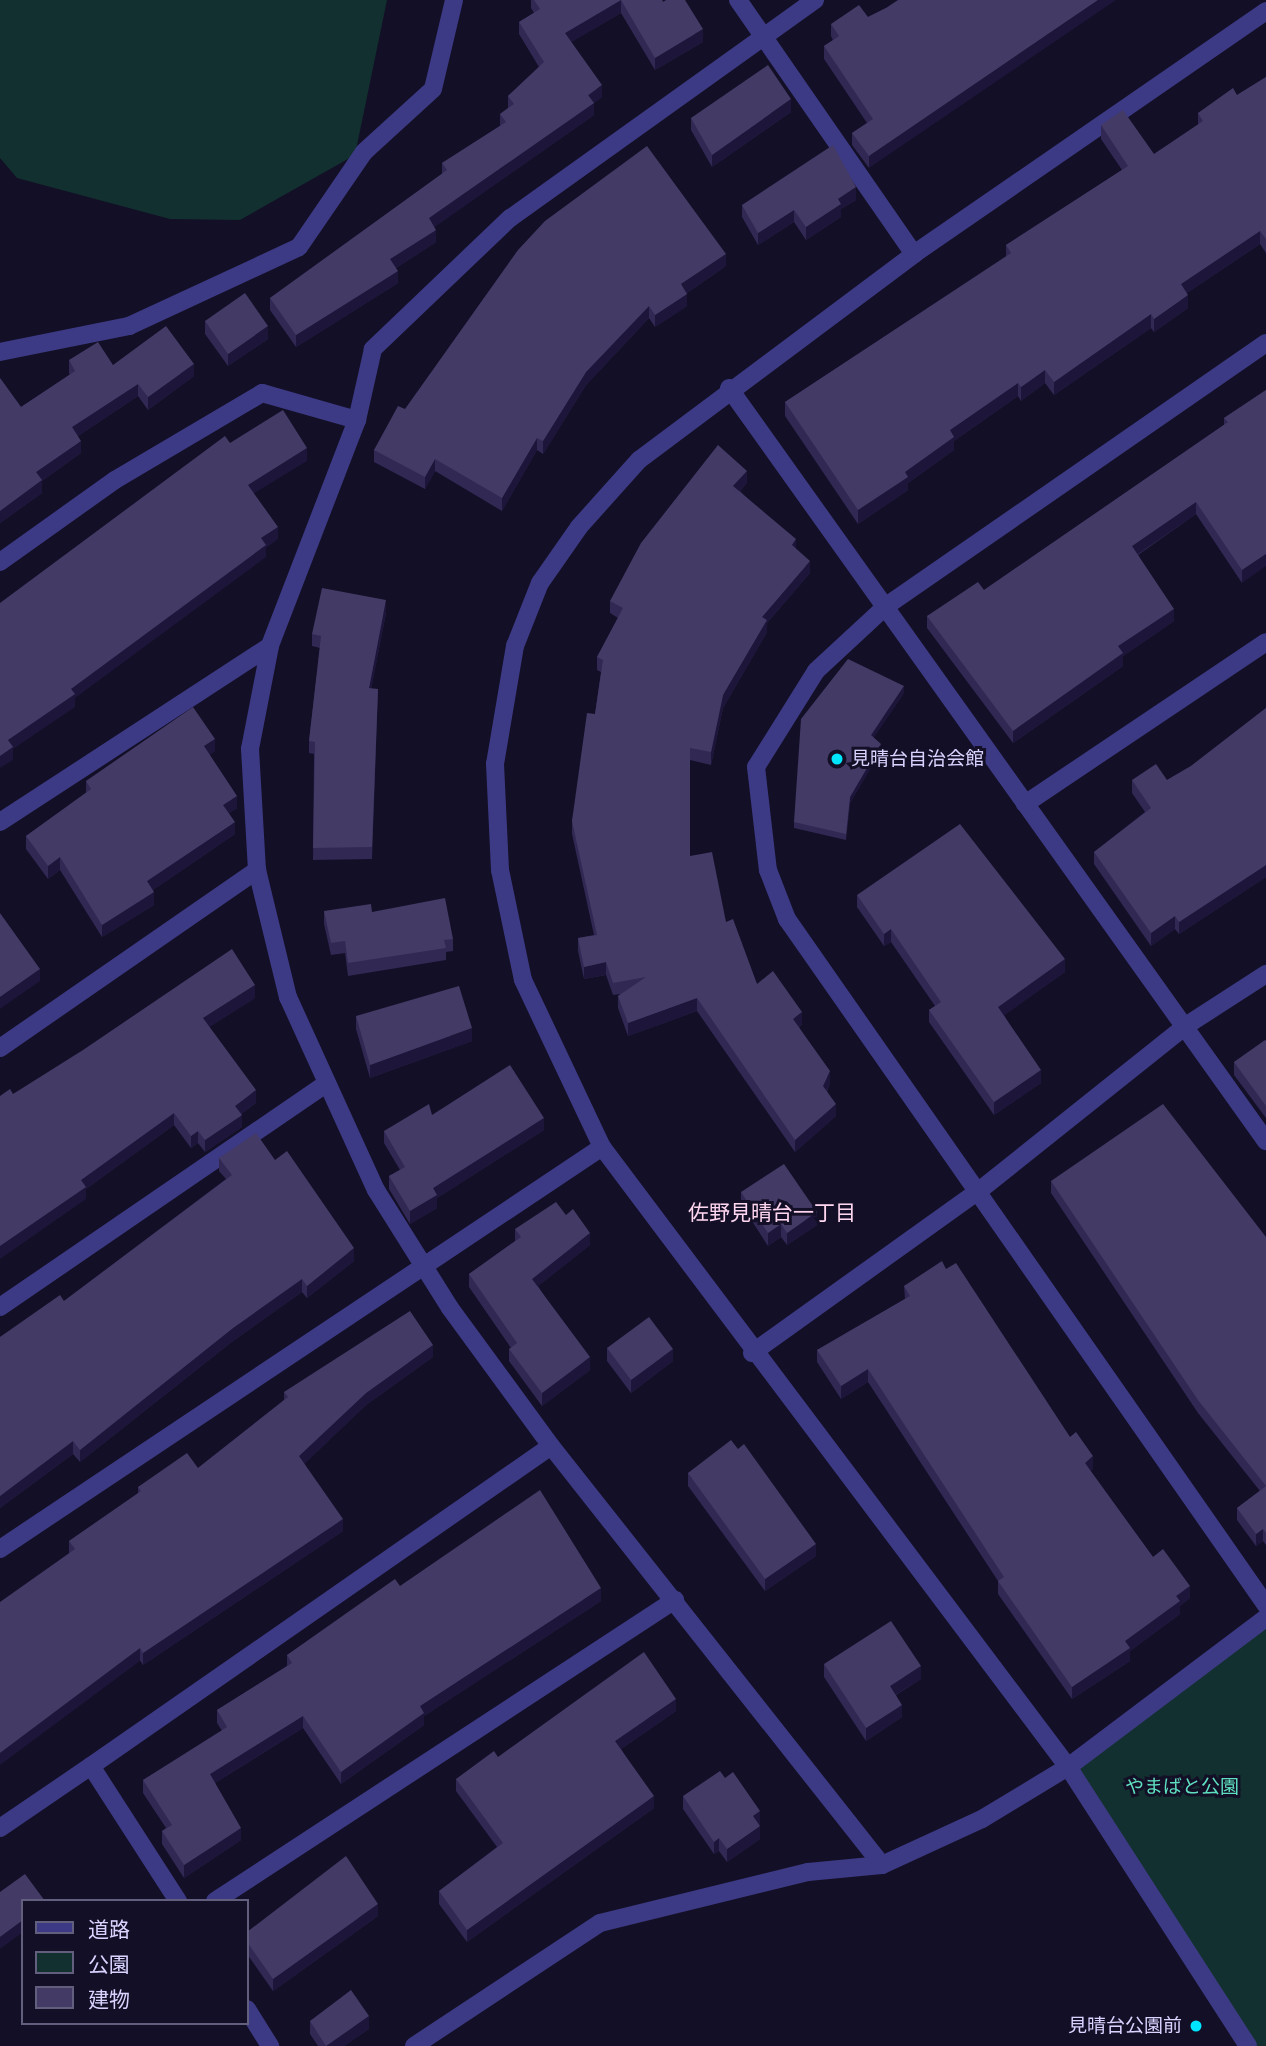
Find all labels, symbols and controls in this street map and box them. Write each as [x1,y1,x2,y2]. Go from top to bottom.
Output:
place label: 見晴台自治会館 [851,748,984,770]
marker: 見晴台自治会館 [829,751,845,767]
district label: 佐野見晴台一丁目 [688,1200,856,1226]
park label: やまばと公園 [1125,1776,1239,1798]
legend [21,1899,248,2025]
text: 道路 [88,1917,130,1942]
text: 公園 [88,1952,130,1977]
text: 建物 [88,1987,130,2012]
place label: 見晴台公園前 [1068,2015,1182,2037]
marker: 見晴台公園前 [1188,2018,1204,2034]

